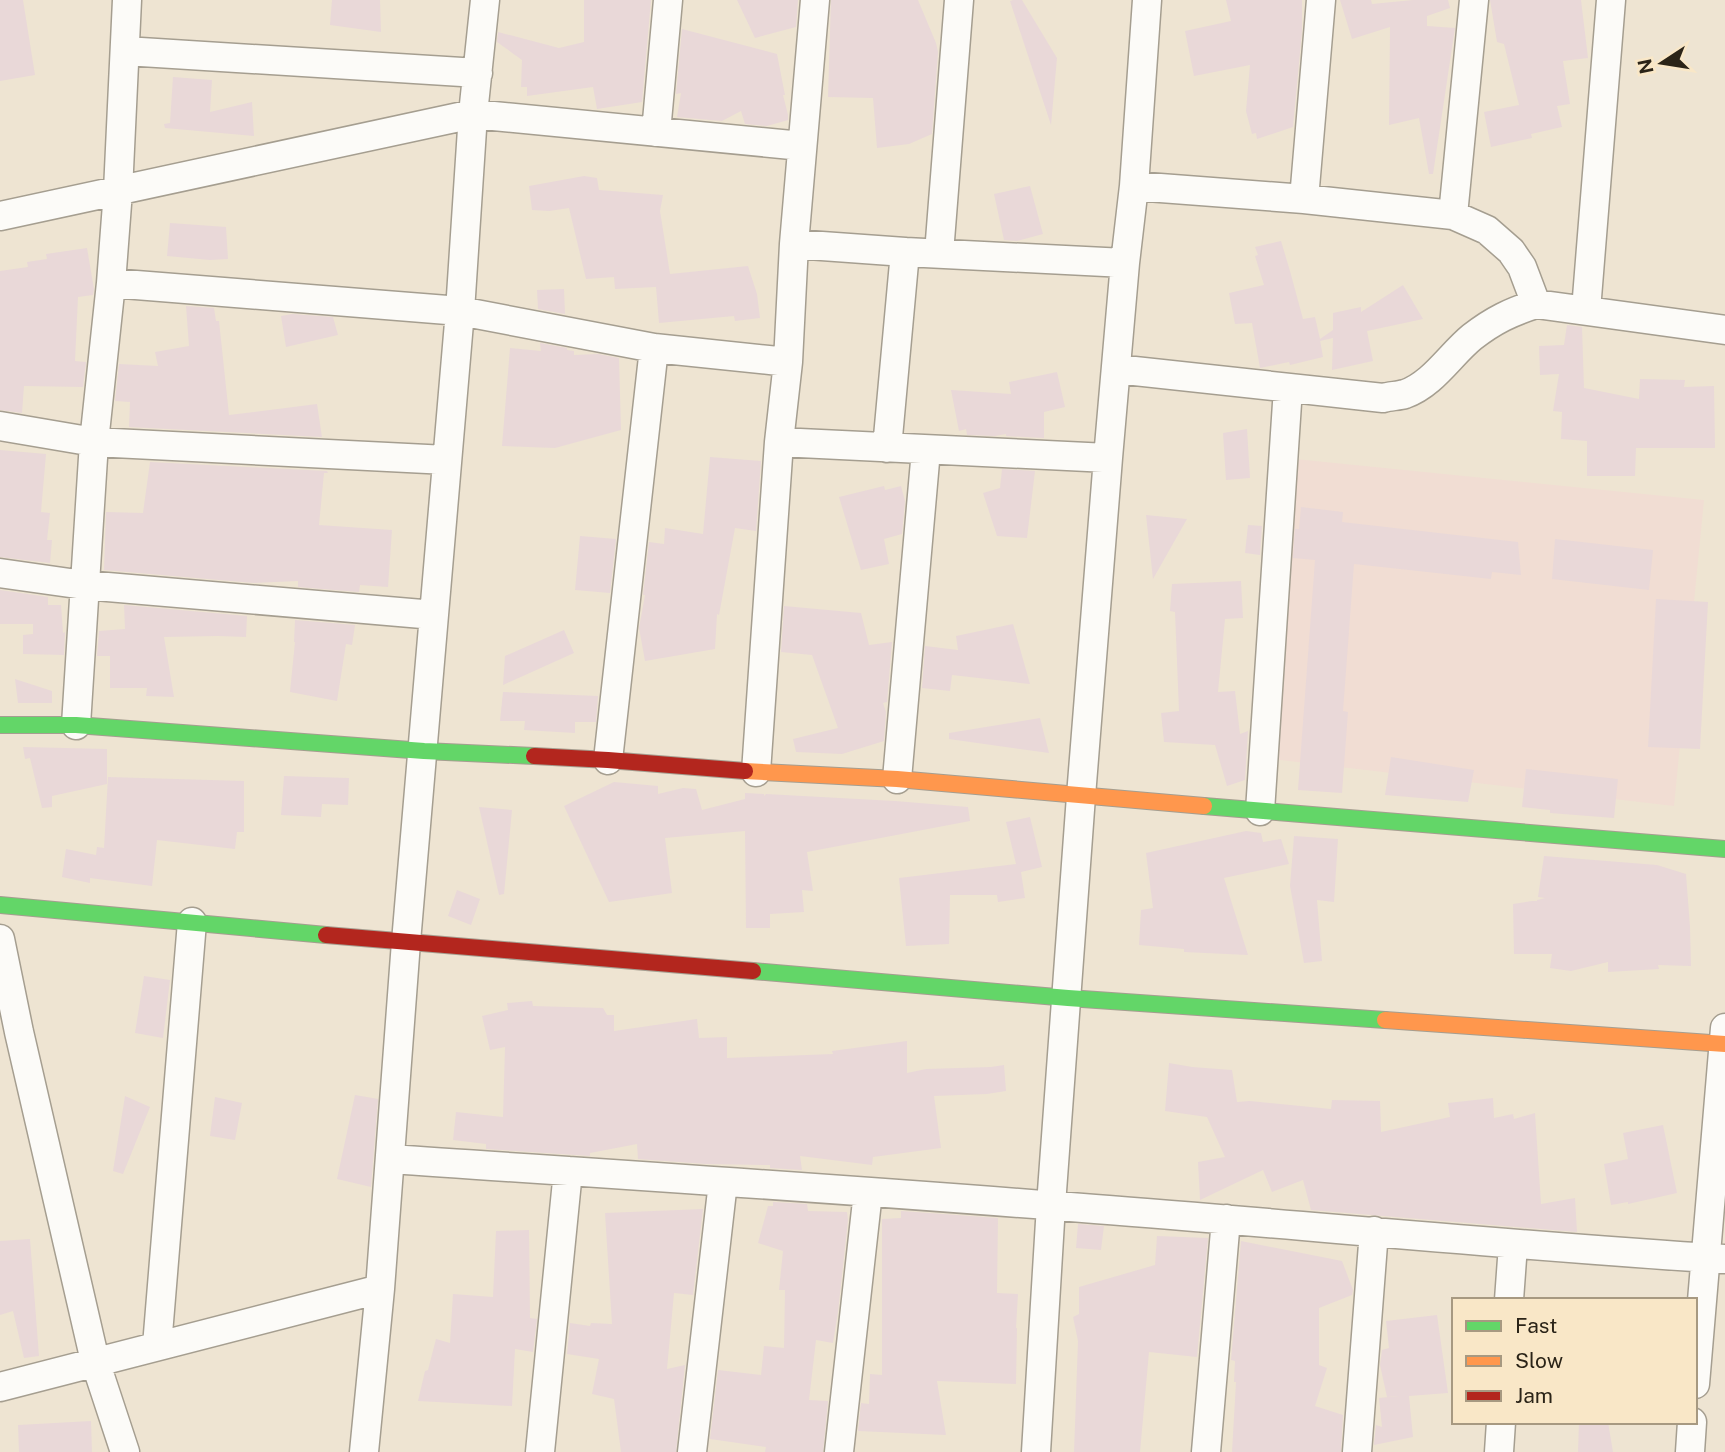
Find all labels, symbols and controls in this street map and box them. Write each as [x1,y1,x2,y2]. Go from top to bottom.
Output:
north arrow [1627,28,1697,98]
text: N [1633,57,1658,76]
legend [1452,1298,1697,1424]
text: Fast [1515,1313,1557,1338]
text: Slow [1515,1348,1563,1373]
text: Jam [1515,1383,1553,1408]

